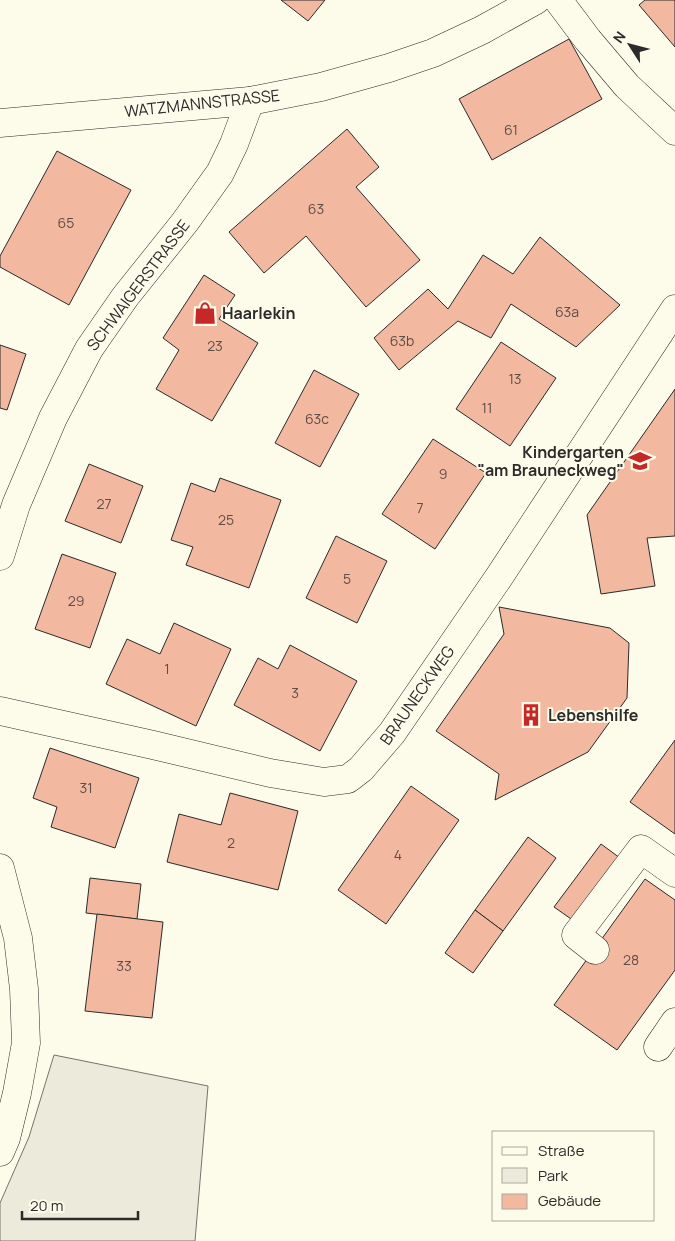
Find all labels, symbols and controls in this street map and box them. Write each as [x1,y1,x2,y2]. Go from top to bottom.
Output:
north arrow [605,20,655,70]
text: N [608,27,630,47]
street label: WATZMANNSTRASSE [123,84,281,122]
house number: 61 [504,120,518,139]
house number: 63 [308,199,324,218]
house number: 65 [58,213,74,232]
street label: SCHWAIGERSTRASSE [81,215,195,355]
shop icon: Haarlekin [192,300,218,326]
place label: Haarlekin [222,302,296,324]
house number: 63a [555,302,579,321]
house number: 63b [390,331,414,350]
house number: 23 [207,336,223,355]
house number: 13 [508,369,522,388]
house number: 11 [482,398,492,417]
house number: 63c [305,409,329,428]
place label: Kindergarten "am Brauneckweg" [477,441,624,481]
school or university icon: Kindergarten "am Brauneckweg" [627,448,653,474]
house number: 9 [439,464,447,483]
house number: 27 [96,494,112,513]
house number: 7 [416,498,424,517]
house number: 25 [218,510,234,529]
house number: 5 [343,569,351,588]
house number: 29 [68,591,84,610]
street label: BRAUNECKWEG [375,641,459,749]
house number: 1 [164,659,170,678]
house number: 3 [291,683,299,702]
building icon: Lebenshilfe [518,702,544,728]
place label: Lebenshilfe [548,704,639,726]
house number: 31 [79,778,93,797]
house number: 2 [227,833,235,852]
house number: 4 [394,845,402,864]
house number: 28 [623,950,639,969]
house number: 33 [116,956,132,975]
legend [492,1131,655,1221]
text: Straße [538,1140,585,1161]
text: Park [538,1165,568,1186]
scale bar [22,1188,139,1220]
text: Gebäude [538,1190,601,1211]
text: 20 m [30,1195,63,1216]

